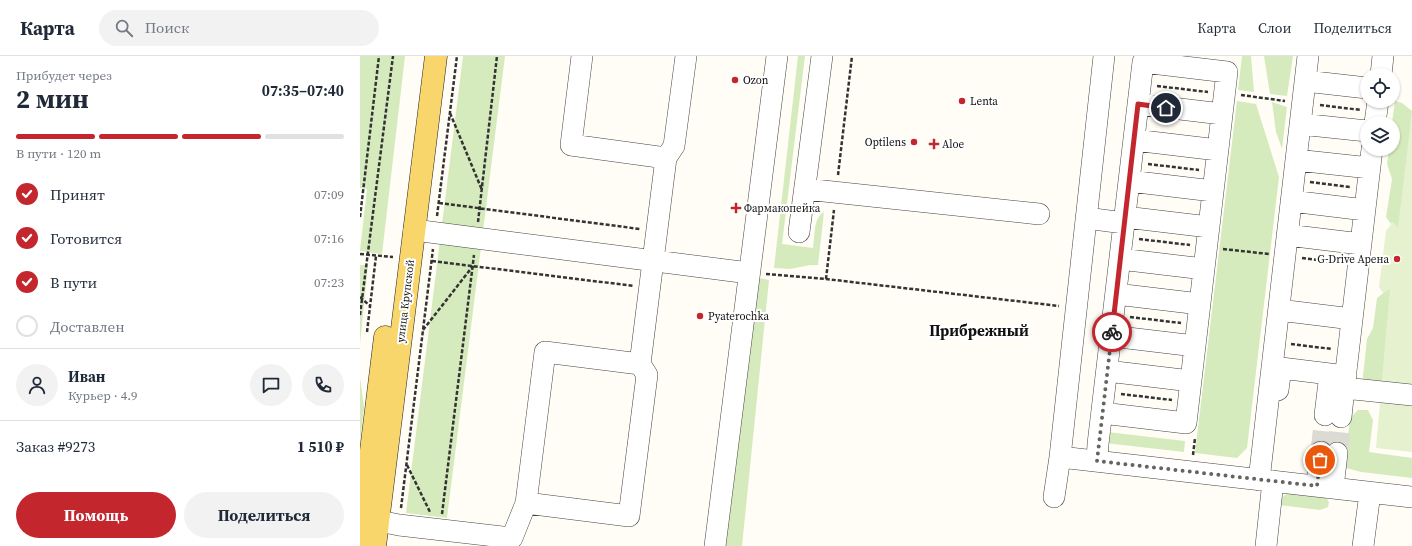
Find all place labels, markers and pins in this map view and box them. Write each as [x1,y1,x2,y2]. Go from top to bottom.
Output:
place label: Ozon [743,73,769,88]
marker: Ozon [730,75,740,85]
pin [1149,91,1183,125]
place label: Lenta [970,94,998,109]
marker: Lenta [957,96,967,106]
place label: Optilens [865,135,906,150]
marker: Optilens [909,137,919,147]
place label: Aloe [942,137,965,152]
marker: Aloe [929,139,939,149]
place label: Фармакопейка [744,201,821,216]
marker: Фармакопейка [731,203,741,213]
place label: G-Drive Арена [1317,252,1389,267]
marker: G-Drive Арена [1392,254,1402,264]
place label: Pyaterochka [708,309,769,324]
marker: Pyaterochka [695,311,705,321]
pin [1303,443,1337,477]

